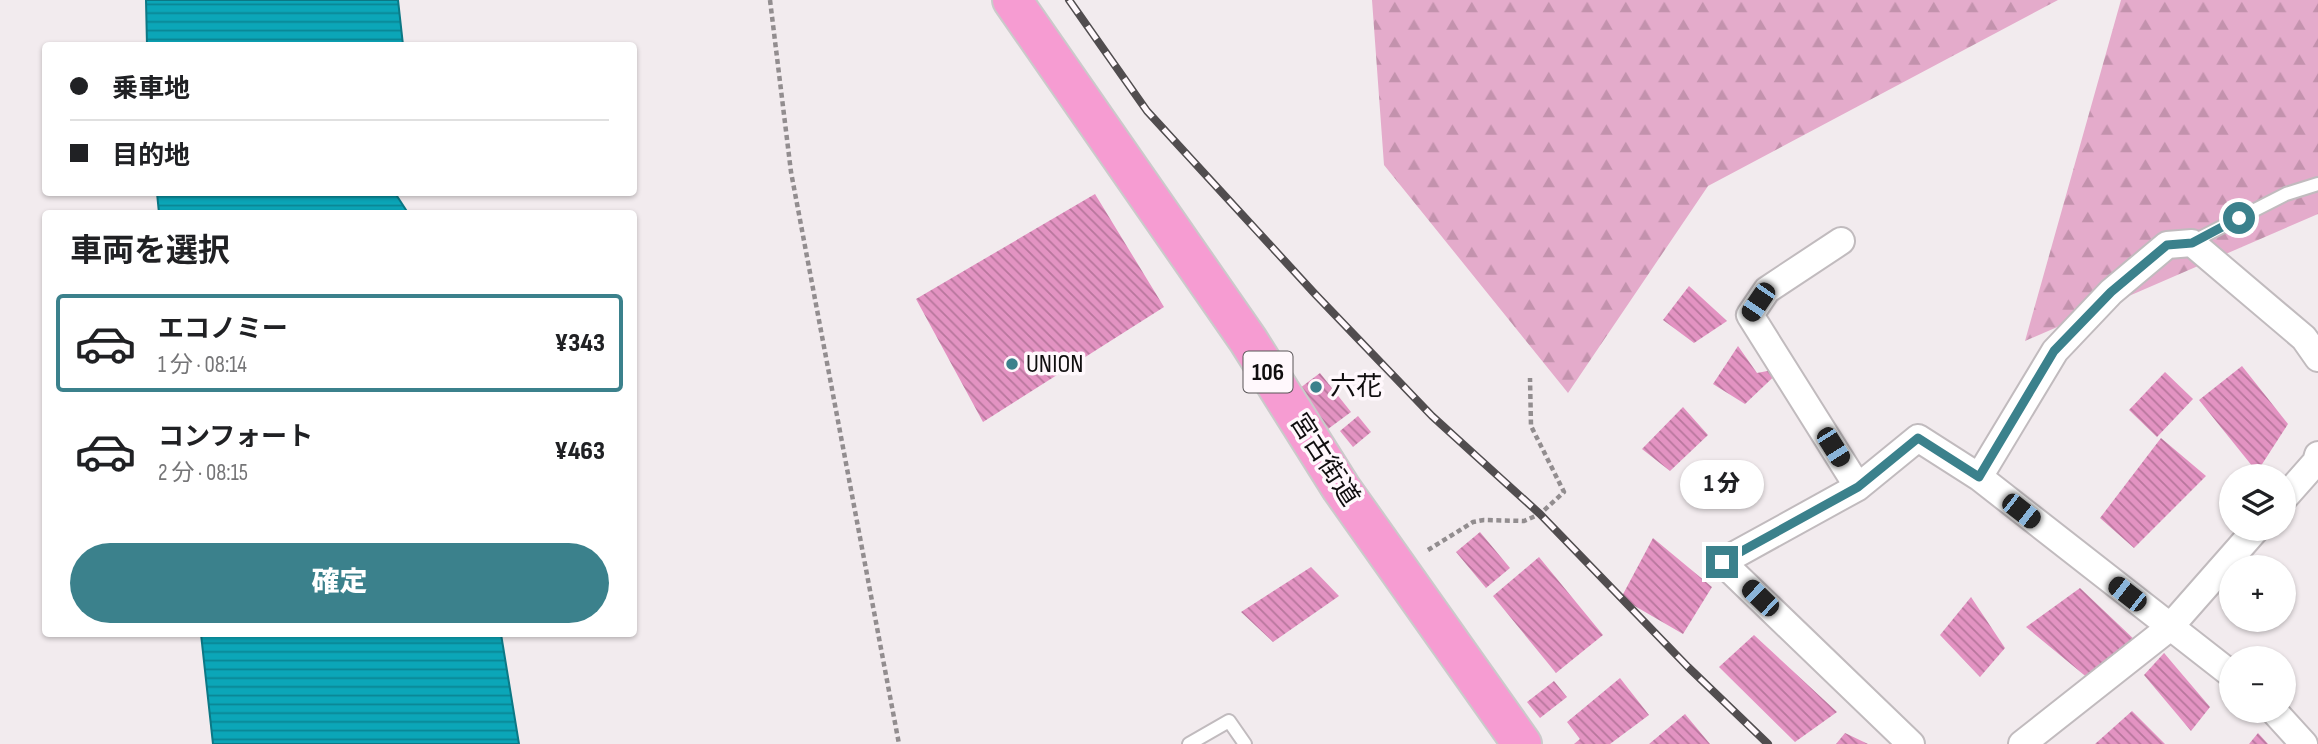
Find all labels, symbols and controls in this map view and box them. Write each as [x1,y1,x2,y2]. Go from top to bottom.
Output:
text: 乗車地 [112,74,190,105]
text: 目的地 [112,141,190,172]
route start [2223,202,2255,234]
text: 車両を選択 [70,232,230,271]
car [1738,279,1779,325]
icon: car [74,312,137,375]
text: エコノミー [158,314,288,345]
text: ¥343 [555,328,605,359]
place label: UNION [1026,349,1083,380]
text: 1 分 · 08:14 [158,351,247,379]
road number: 106 [1244,352,1292,393]
marker: UNION [1004,356,1020,372]
place label: 六花 [1330,372,1382,403]
marker: 六花 [1308,379,1324,395]
street label: 宮古街道 [1283,408,1365,512]
icon: car [74,420,137,483]
text: コンフォート [158,422,313,453]
car [1813,424,1854,470]
text: ¥463 [555,436,605,467]
text: 2 分 · 08:15 [158,459,248,487]
callout: 1 分 [1680,461,1764,510]
map controls [2219,464,2296,723]
button: layers [2219,464,2296,541]
text: 1 分 [1704,470,1740,498]
car [1998,490,2045,532]
button: 確定 [70,543,609,623]
route end [1706,546,1738,578]
button: + [2219,555,2296,632]
car [2104,573,2151,615]
car [1738,576,1783,620]
button: − [2219,646,2296,723]

